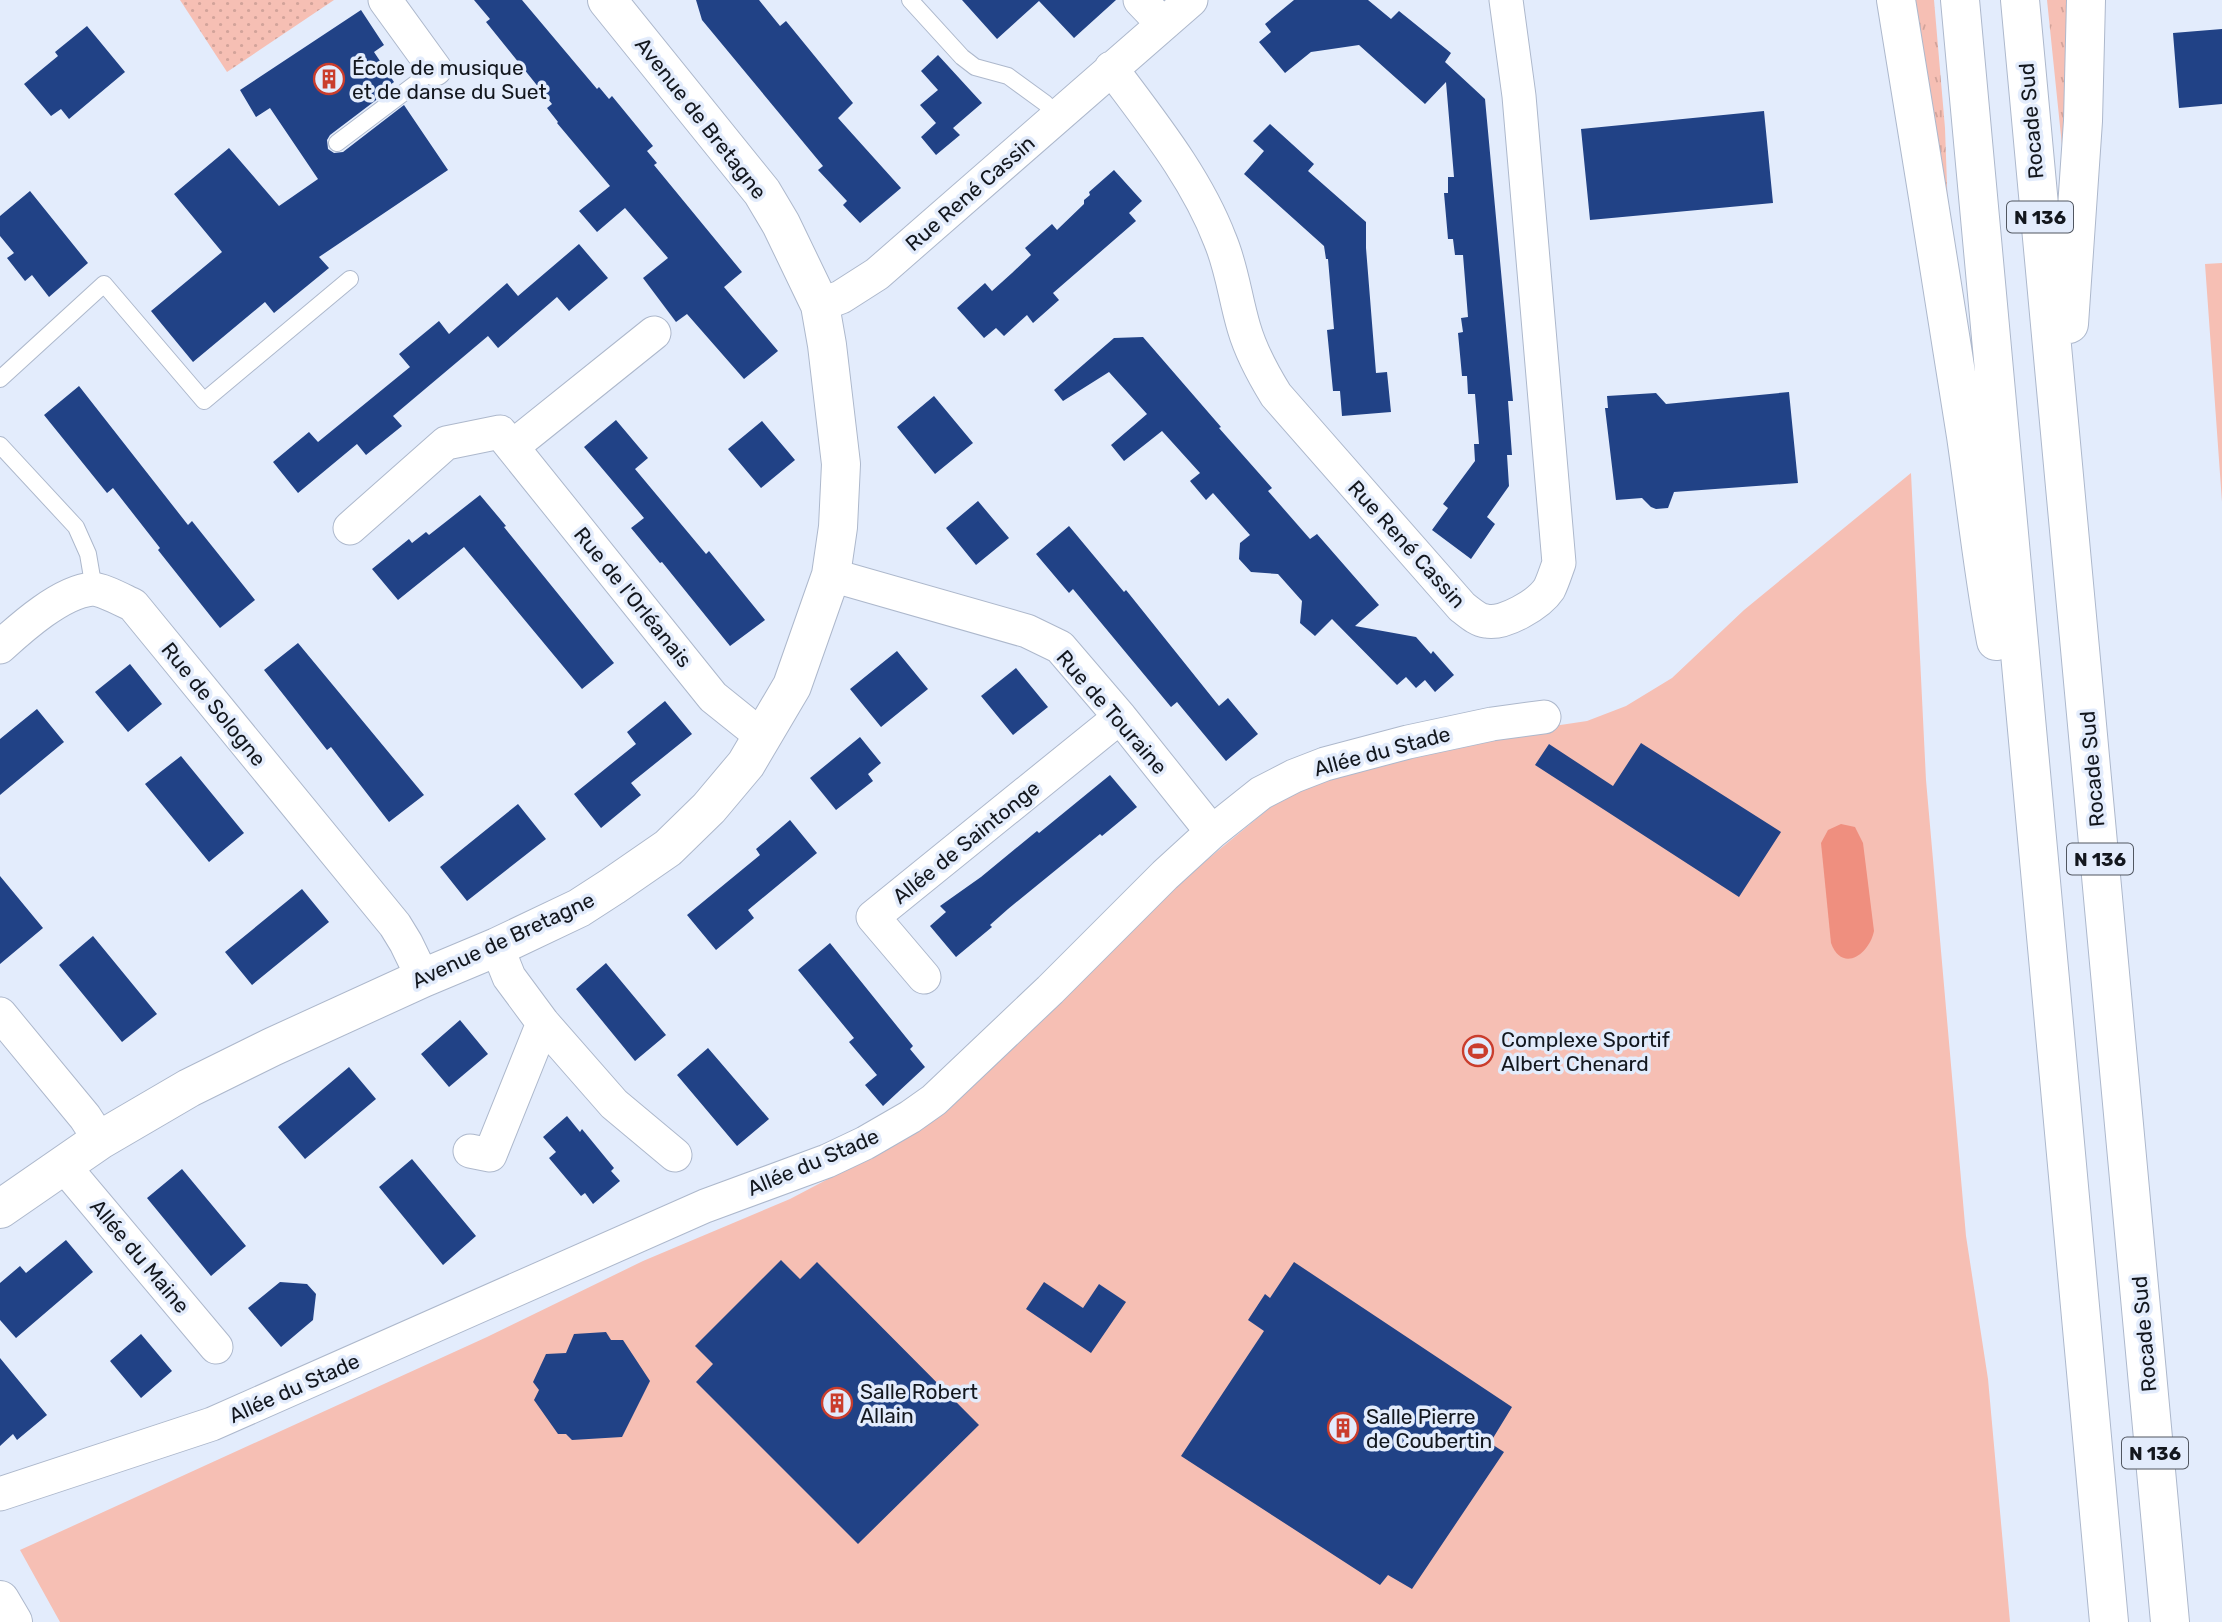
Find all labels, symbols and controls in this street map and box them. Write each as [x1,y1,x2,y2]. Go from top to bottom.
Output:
street label: Avenue de Bretagne [630,32,772,204]
place label: École de musique et de danse du Suet [352,55,547,104]
building icon: École de musique et de danse du Suet [312,62,346,96]
street label: Rocade Sud [2013,62,2049,180]
street label: Rue René Cassin [900,130,1040,256]
road number: N 136 [2007,202,2073,232]
street label: Rue René Cassin [1343,475,1471,613]
street label: Rue de l'Orléanais [569,522,697,672]
street label: Rue de Sologne [156,637,272,771]
street label: Rue de Touraine [1051,645,1173,779]
street label: Rocade Sud [2074,710,2110,828]
street label: Allée du Stade [1311,721,1453,781]
street label: Allée de Saintonge [887,775,1045,909]
road number: N 136 [2067,844,2133,874]
street label: Avenue de Bretagne [408,887,598,993]
place label: Complexe Sportif Albert Chenard [1501,1027,1670,1076]
sports icon: Complexe Sportif Albert Chenard [1461,1034,1495,1068]
street label: Allée du Stade [744,1123,882,1201]
street label: Allée du Maine [85,1194,195,1318]
street label: Rocade Sud [2126,1275,2162,1393]
street label: Allée du Stade [225,1348,363,1428]
place label: Salle Robert Allain [860,1379,978,1428]
building icon: Salle Robert Allain [820,1386,854,1420]
place label: Salle Pierre de Coubertin [1366,1404,1492,1453]
building icon: Salle Pierre de Coubertin [1326,1411,1360,1445]
road number: N 136 [2122,1438,2188,1469]

